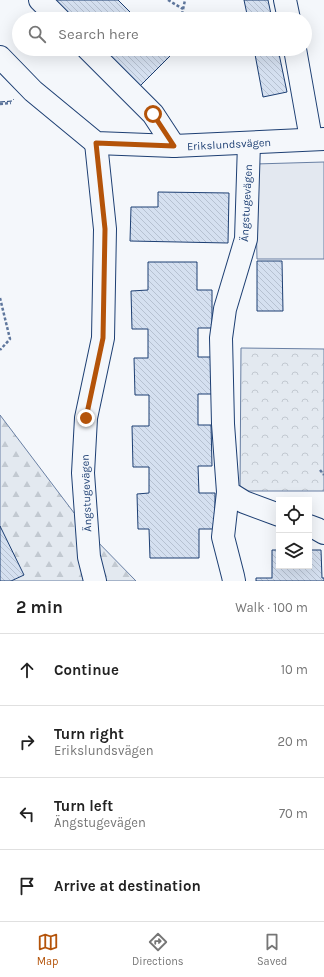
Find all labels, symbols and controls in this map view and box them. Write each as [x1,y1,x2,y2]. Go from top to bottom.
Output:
search box [12,12,312,56]
icon: search [26,23,48,45]
text: Search here [58,25,139,43]
route start [144,105,162,123]
street label: Erikslundsvägen [187,136,271,153]
street label: Ängstugevägen [237,164,255,242]
route end [77,409,95,427]
street label: Ängstugevägen [78,454,94,532]
map controls [276,497,312,569]
button: locate [276,497,312,533]
button: layers [276,533,312,569]
text: 2 min [16,597,63,617]
text: Walk · 100 m [235,600,308,615]
icon: ahead [16,659,38,681]
text: Continue [54,661,119,679]
text: 10 m [281,662,308,677]
text: Turn right [54,725,124,743]
icon: right [16,731,38,753]
text: 20 m [278,734,308,749]
text: Erikslundsvägen [54,743,153,758]
text: Turn left [54,797,113,815]
icon: left [16,803,38,825]
text: 70 m [279,806,308,821]
text: Ängstugevägen [54,815,146,830]
icon: arrive [16,875,38,897]
text: Arrive at destination [54,877,201,895]
tab: Map [37,931,59,968]
tab: Directions [132,931,184,968]
tab: Saved [257,931,287,968]

